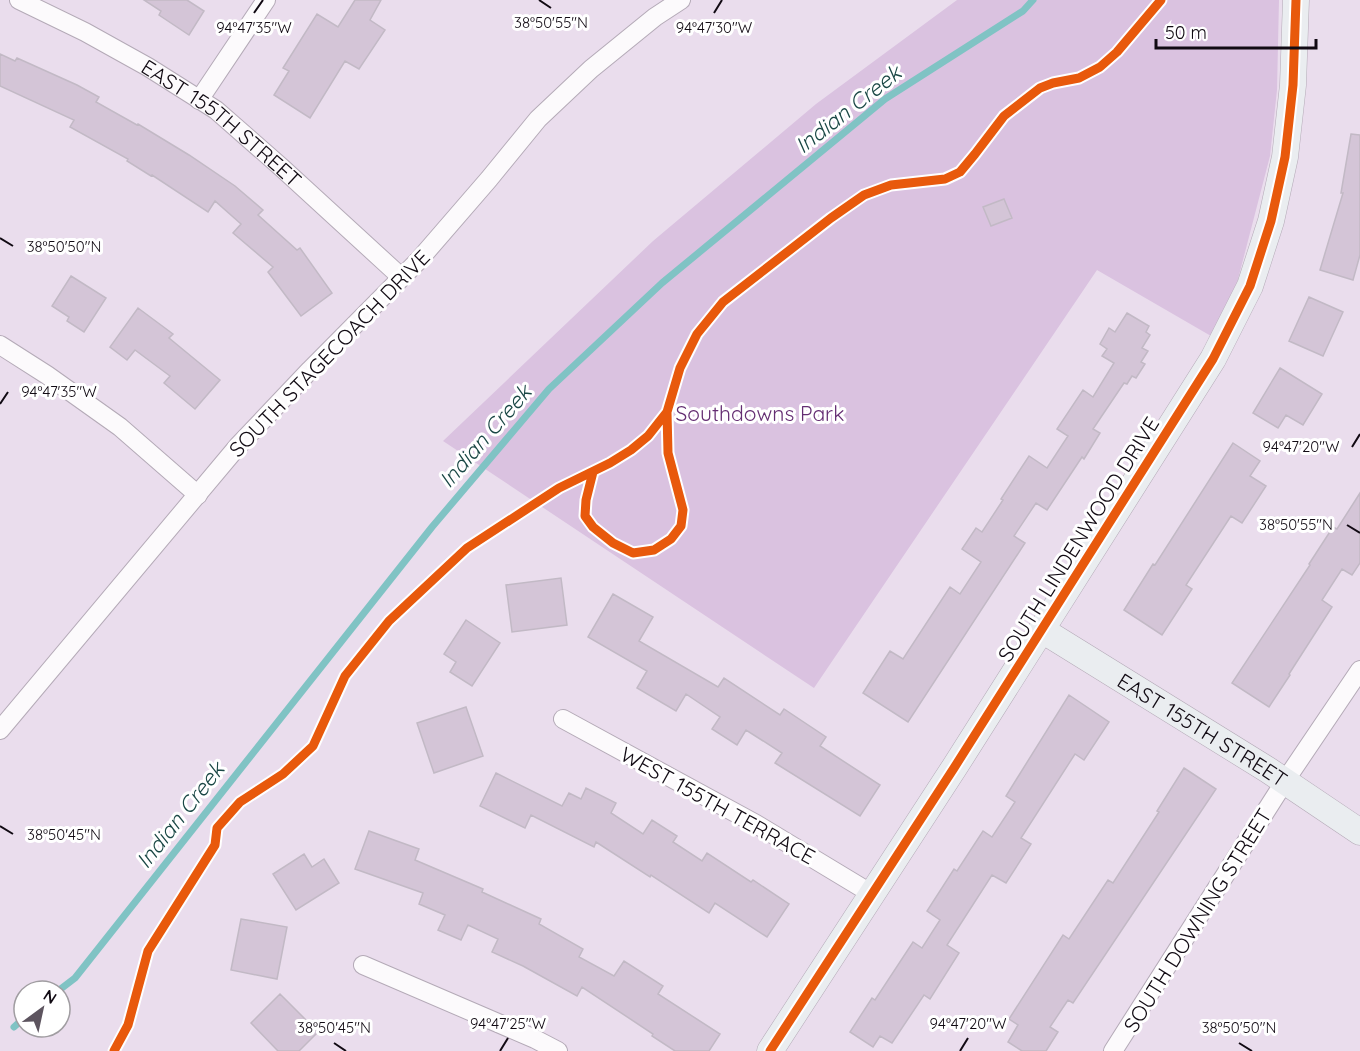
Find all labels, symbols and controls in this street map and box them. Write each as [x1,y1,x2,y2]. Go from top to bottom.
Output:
scale bar [1156,12,1316,50]
text: 38°50'55"N [514,13,588,32]
text: 94°47'35"W [216,18,292,37]
text: 94°47'30"W [676,18,753,37]
text: 50 m [1165,21,1207,44]
street label: EAST 155TH STREET [137,53,307,192]
water label: Indian Creek [789,57,909,159]
text: 38°50'50"N [27,237,101,256]
street label: SOUTH STAGECOACH DRIVE [223,244,435,462]
water label: Indian Creek [433,377,539,493]
text: 94°47'35"W [21,382,97,401]
park label: Southdowns Park [676,400,844,426]
street label: SOUTH LINDENWOOD DRIVE [992,412,1164,666]
text: 94°47'20"W [1263,437,1340,456]
text: 38°50'55"N [1259,515,1333,534]
street label: EAST 155TH STREET [1113,667,1292,792]
street label: WEST 155TH TERRACE [616,741,820,869]
water label: Indian Creek [130,754,232,874]
street label: SOUTH DOWNING STREET [1117,803,1277,1037]
text: 38°50'45"N [27,825,101,844]
north arrow [12,979,72,1039]
text: N [40,985,61,1008]
text: 94°47'25"W [470,1014,547,1033]
text: 94°47'20"W [930,1014,1007,1033]
text: 38°50'45"N [297,1018,371,1037]
text: 38°50'50"N [1202,1018,1276,1037]

